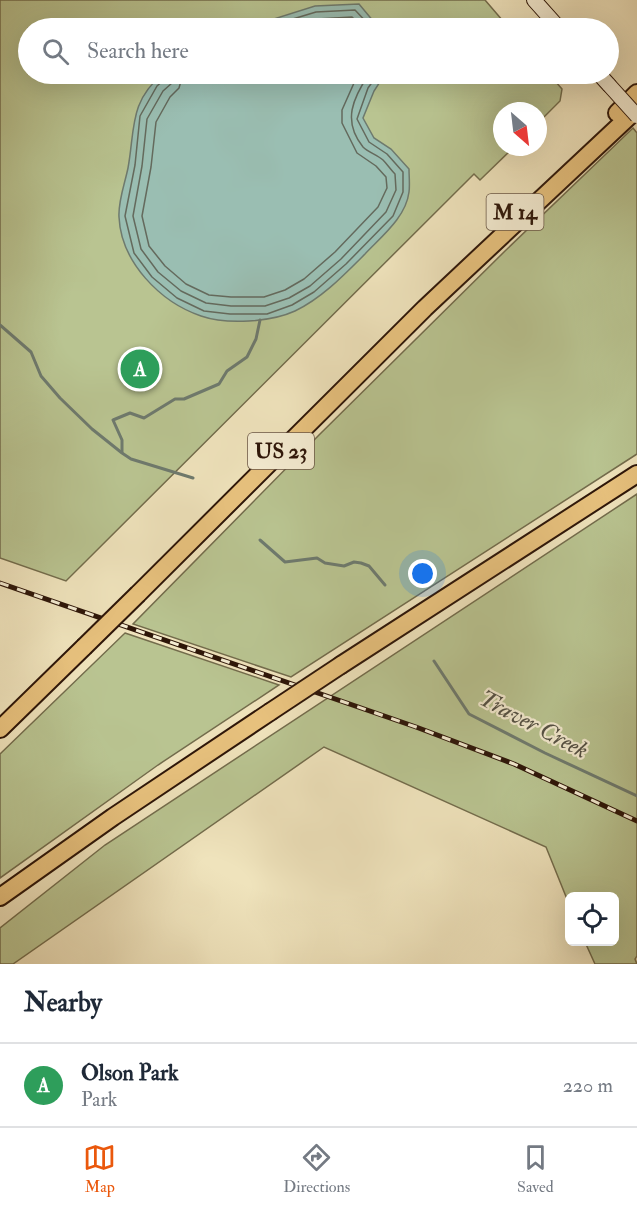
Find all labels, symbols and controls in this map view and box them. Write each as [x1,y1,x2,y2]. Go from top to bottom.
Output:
search box [18,18,619,84]
icon: search [39,35,72,68]
text: Search here [87,37,189,65]
north arrow [493,102,547,156]
road number: M 14 [486,194,544,230]
pin: A [120,346,160,392]
road number: US 23 [248,433,314,469]
your location [408,559,437,588]
water label: Traver Creek [474,683,594,766]
map controls [565,892,619,946]
button: locate [565,892,619,946]
text: Nearby [24,987,102,1019]
text: Olson Park [81,1059,179,1087]
text: A [37,1073,50,1098]
text: 220 m [563,1073,613,1098]
text: Park [81,1087,117,1112]
tab: Map [83,1141,116,1197]
tab: Directions [283,1141,350,1197]
tab: Saved [517,1141,554,1197]

